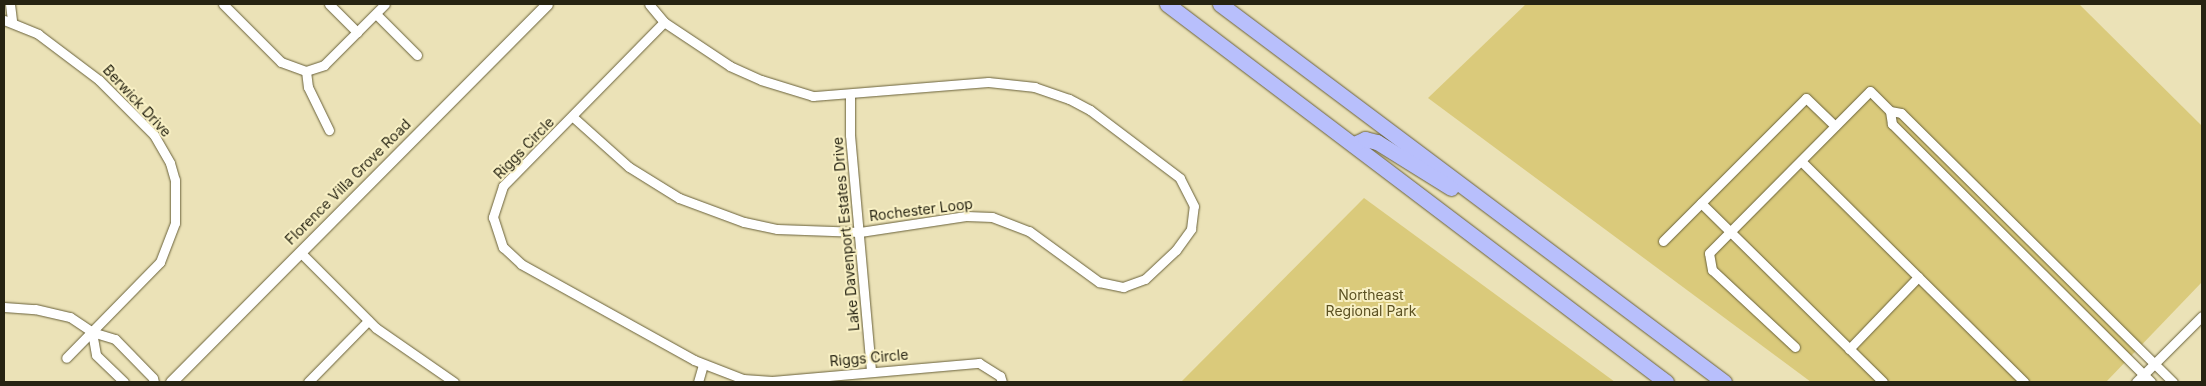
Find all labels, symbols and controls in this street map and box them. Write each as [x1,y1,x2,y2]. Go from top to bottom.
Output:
street label: Berwick Drive [100,62,174,140]
street label: Riggs Circle [490,114,558,182]
street label: Florence Villa Grove Road [282,116,414,248]
street label: Lake Davenport Estates Drive [829,136,863,332]
street label: Rochester Loop [868,195,974,225]
park label: Northeast Regional Park [1326,287,1416,320]
street label: Riggs Circle [829,346,909,370]

